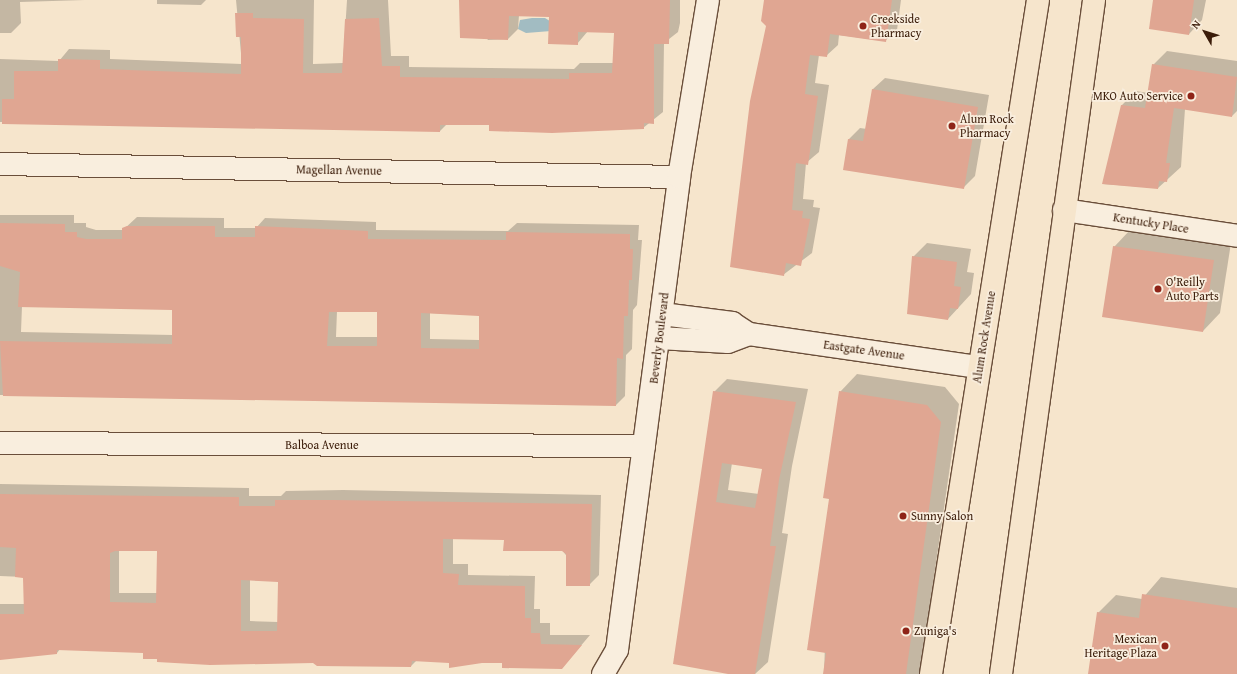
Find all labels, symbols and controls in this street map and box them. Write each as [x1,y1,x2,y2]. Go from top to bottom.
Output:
place label: Creekside Pharmacy [871,12,922,40]
north arrow [1185,12,1225,52]
text: N [1187,17,1204,32]
marker: Creekside Pharmacy [858,21,868,31]
place label: MKO Auto Service [1093,89,1183,103]
marker: MKO Auto Service [1186,91,1196,101]
place label: Alum Rock Pharmacy [960,112,1014,140]
marker: Alum Rock Pharmacy [947,121,957,131]
street label: Magellan Avenue [296,162,382,178]
street label: Kentucky Place [1112,210,1190,236]
place label: O'Reilly Auto Parts [1166,275,1219,303]
marker: O'Reilly Auto Parts [1153,284,1163,294]
street label: Alum Rock Avenue [970,290,998,384]
street label: Beverly Boulevard [646,292,672,384]
street label: Eastgate Avenue [823,337,905,363]
street label: Balboa Avenue [285,438,359,452]
place label: Sunny Salon [911,509,973,523]
marker: Sunny Salon [898,511,908,521]
place label: Zuniga's [914,624,956,638]
marker: Zuniga's [901,626,911,636]
place label: Mexican Heritage Plaza [1085,632,1157,660]
marker: Mexican Heritage Plaza [1160,641,1170,651]

